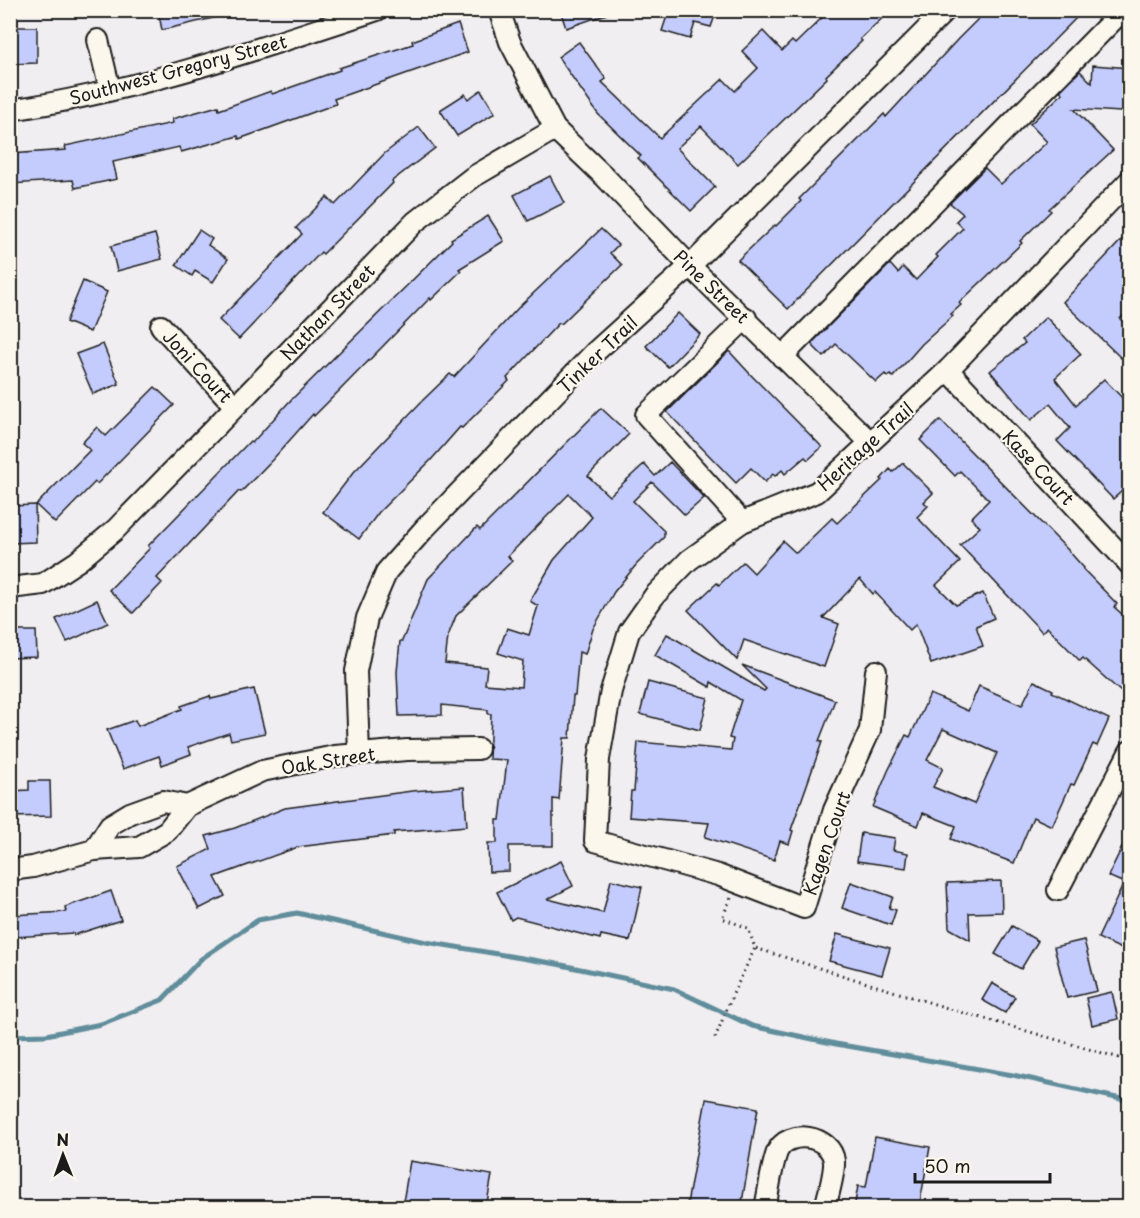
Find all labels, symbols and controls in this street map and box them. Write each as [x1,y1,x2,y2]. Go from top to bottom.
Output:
street label: Southwest Gregory Street [66,27,290,111]
street label: Pine Street [668,243,756,329]
street label: Nathan Street [274,257,380,367]
street label: Tinker Trail [551,309,643,399]
street label: Joni Court [157,323,239,409]
street label: Heritage Trail [811,395,919,497]
street label: Kase Court [997,423,1081,511]
street label: Oak Street [279,739,377,781]
street label: Kagen Court [796,787,856,899]
north arrow [33,1125,93,1185]
text: N [56,1127,69,1151]
scale bar [915,1146,1050,1184]
text: 50 m [924,1152,971,1179]

